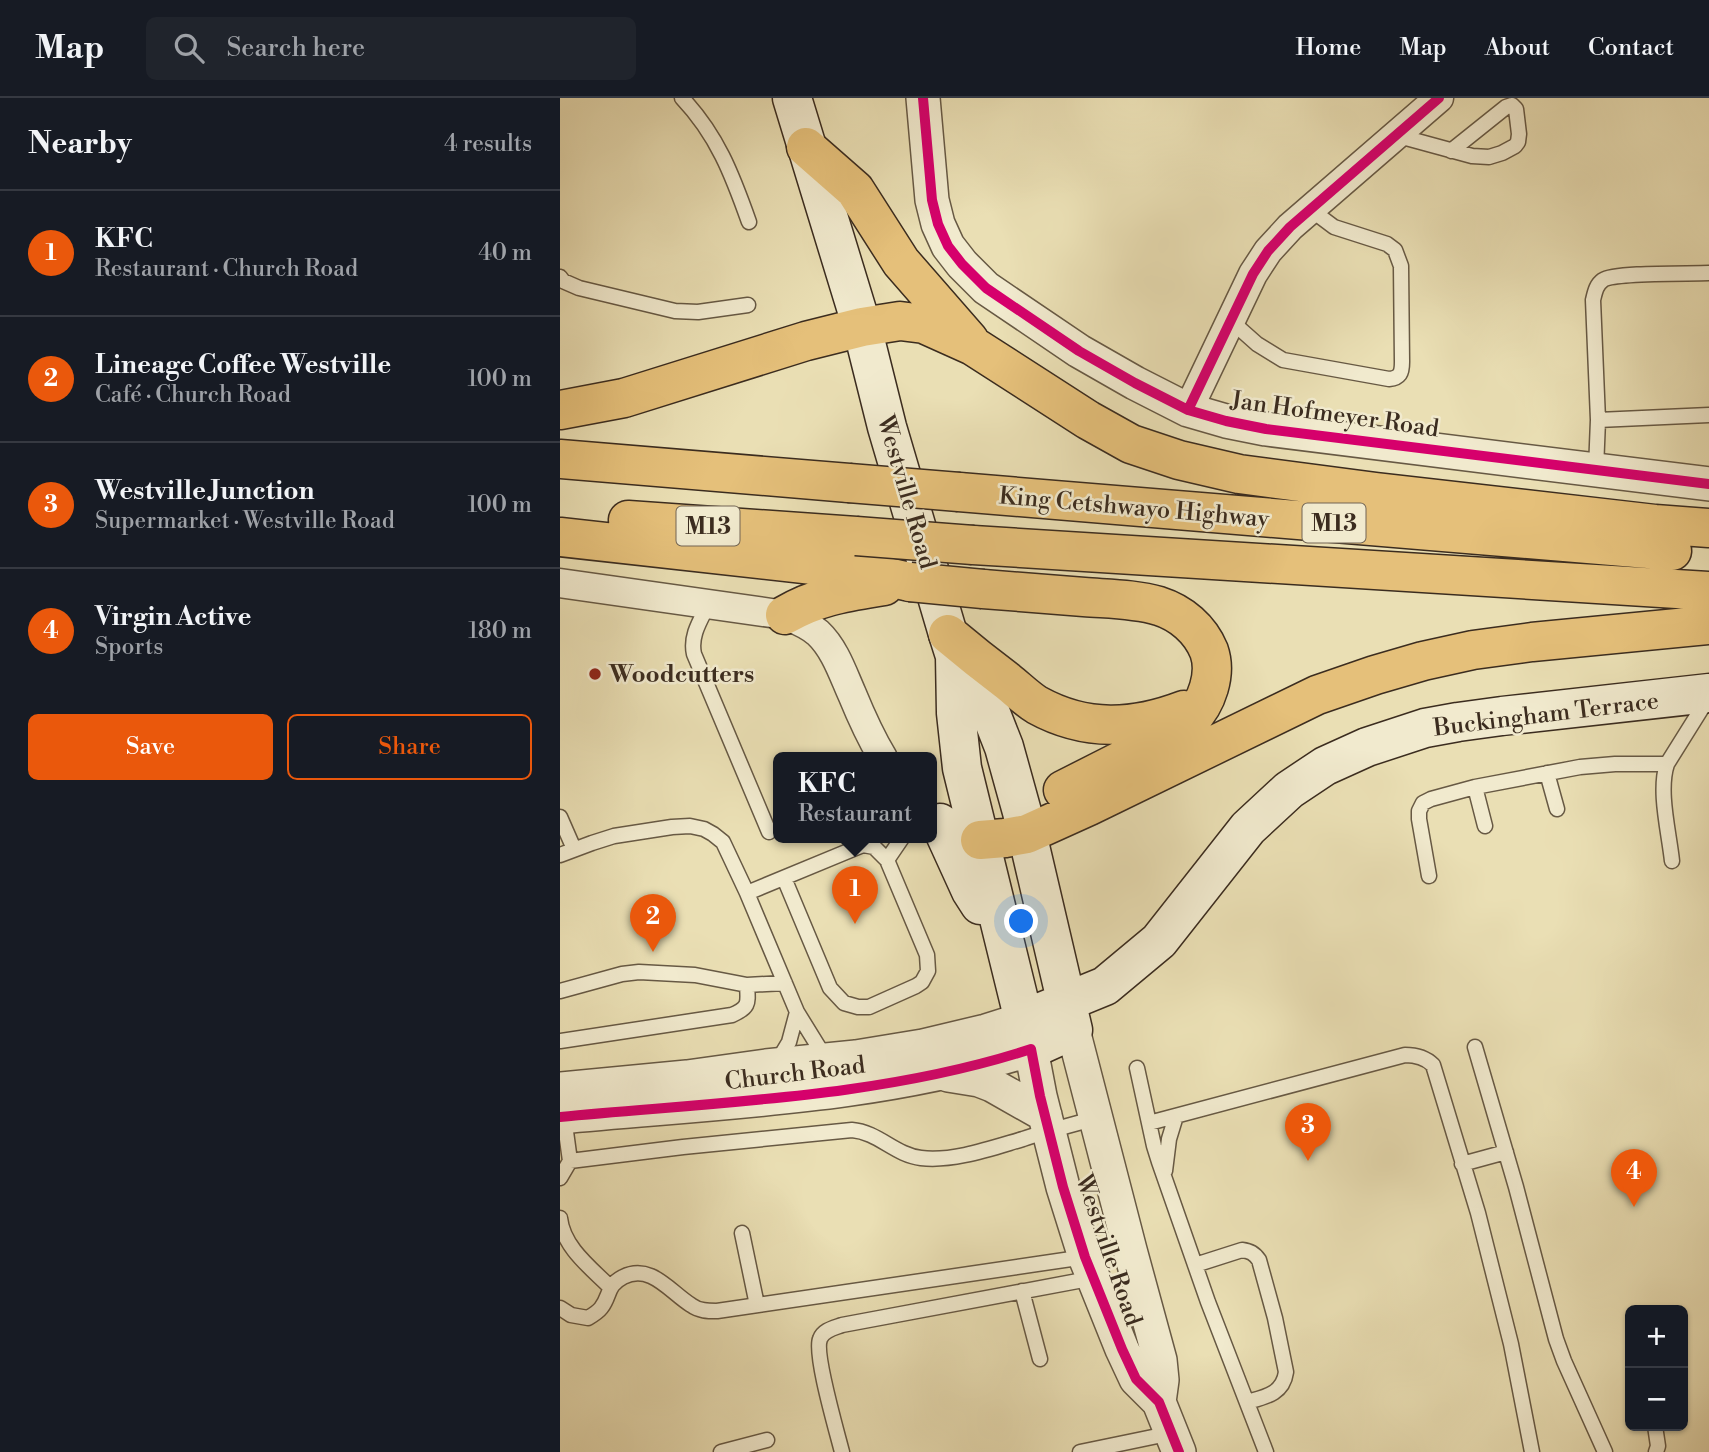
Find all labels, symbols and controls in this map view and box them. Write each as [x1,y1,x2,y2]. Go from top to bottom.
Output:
search box [146,17,636,80]
text: Map [35,28,104,69]
icon: search [170,29,208,67]
text: Search here [226,32,365,64]
text: Home [1296,33,1361,63]
text: Map [1399,33,1447,63]
text: About [1485,33,1550,63]
text: Contact [1588,33,1674,63]
text: Nearby [28,125,132,163]
text: 4 results [444,130,532,158]
text: KFC [95,223,153,255]
text: 1 [45,239,57,267]
text: 40 m [478,239,532,267]
text: Restaurant · Church Road [95,255,358,283]
text: Lineage Coffee Westville [95,349,391,381]
text: 2 [44,365,58,393]
text: 100 m [467,365,532,393]
text: Café · Church Road [95,381,291,409]
street label: Jan Hofmeyer Road [1228,385,1441,445]
street label: Westville Road [870,411,942,573]
text: Westville Junction [95,475,314,507]
street label: King Cetshwayo Highway [998,481,1271,535]
text: 3 [44,491,58,519]
text: 100 m [467,491,532,519]
road number: M13 [1302,504,1366,542]
road number: M13 [676,506,740,546]
text: Supermarket · Westville Road [95,507,395,535]
text: Virgin Active [95,601,251,633]
text: 4 [43,617,59,645]
text: 180 m [468,617,532,645]
text: Sports [95,633,163,661]
place label: Woodcutters [608,660,754,690]
marker: Woodcutters [587,666,603,682]
street label: Buckingham Terrace [1431,686,1660,744]
button: Save [28,714,273,780]
button: Share [287,714,532,780]
popup [773,752,937,843]
text: KFC [798,768,856,800]
text: Restaurant [798,800,912,828]
pin: 1 [832,866,878,924]
pin: 2 [630,894,676,952]
your location [1004,904,1038,938]
street label: Church Road [723,1050,867,1097]
pin: 3 [1285,1103,1331,1161]
pin: 4 [1611,1149,1657,1207]
street label: Westville Road [1068,1170,1148,1330]
map controls [1625,1305,1688,1431]
button: + [1625,1305,1688,1368]
button: − [1625,1368,1688,1431]

